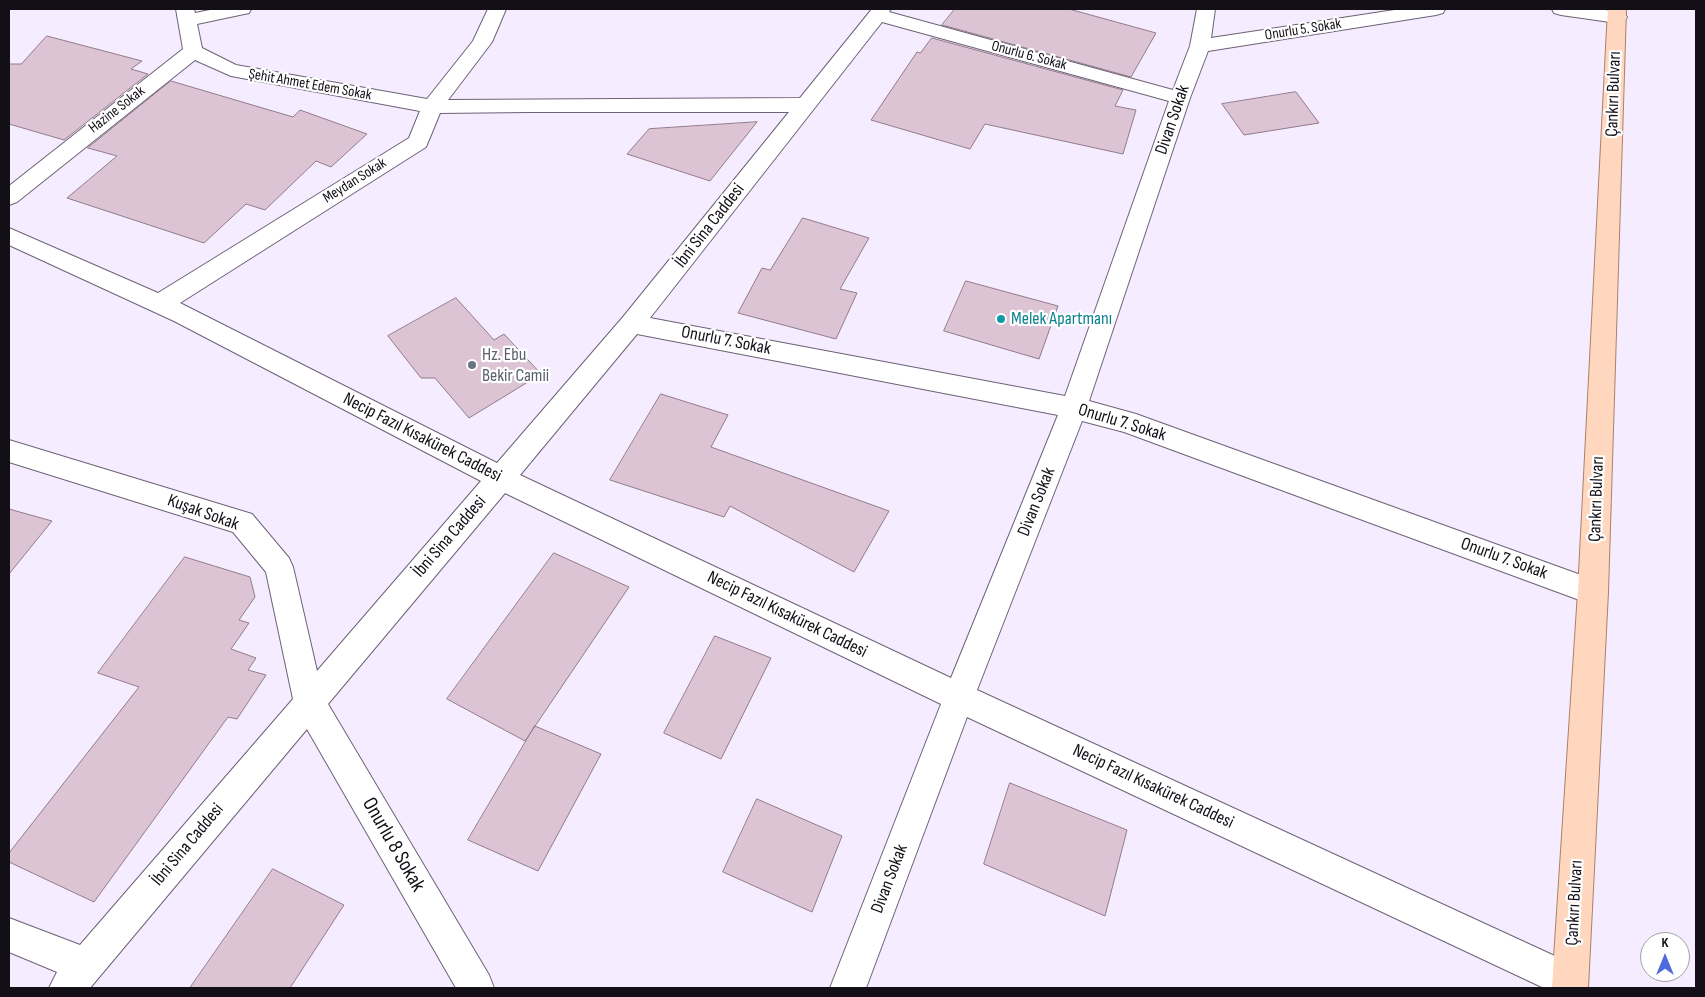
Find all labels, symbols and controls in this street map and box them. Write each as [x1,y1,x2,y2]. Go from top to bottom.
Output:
street label: Onurlu 5. Sokak [1264,15,1342,45]
street label: Onurlu 6. Sokak [989,37,1069,75]
street label: Çankırı Bulvarı [1602,51,1626,137]
street label: Şehit Ahmet Edem Sokak [247,65,373,105]
street label: Divan Sokak [1151,82,1195,158]
street label: Hazine Sokak [85,83,149,137]
street label: Meydan Sokak [320,154,390,208]
street label: İbni Sina Caddesi [670,180,750,272]
place label: Melek Apartmanı [1011,308,1112,330]
marker: Melek Apartmanı [995,313,1007,325]
street label: Onurlu 7. Sokak [679,322,773,360]
place label: Hz. Ebu Bekir Camii [482,344,549,386]
marker: Hz. Ebu Bekir Camii [466,359,478,371]
street label: Necip Fazıl Kısakürek Caddesi [339,389,505,487]
street label: Onurlu 7. Sokak [1075,399,1169,447]
street label: Çankırı Bulvarı [1585,456,1609,542]
street label: Divan Sokak [1013,464,1061,540]
street label: Kuşak Sokak [164,490,242,536]
street label: İbni Sina Caddesi [409,492,491,582]
street label: Onurlu 7. Sokak [1458,533,1550,585]
street label: Necip Fazıl Kısakürek Caddesi [704,567,870,663]
street label: Necip Fazıl Kısakürek Caddesi [1069,740,1237,834]
street label: Onurlu 8 Sokak [356,793,430,897]
street label: İbni Sina Caddesi [147,799,229,891]
street label: Divan Sokak [867,841,913,917]
street label: Çankırı Bulvarı [1562,860,1588,946]
north arrow [1640,932,1690,982]
text: K [1662,934,1668,951]

